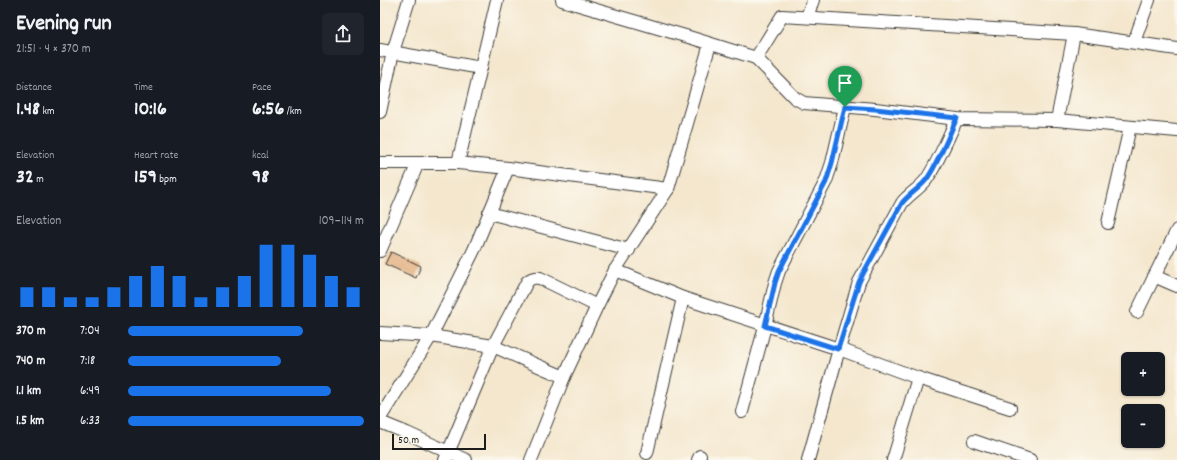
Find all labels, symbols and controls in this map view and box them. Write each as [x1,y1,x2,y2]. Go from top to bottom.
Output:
text: Evening run [16,9,112,40]
button: share [322,13,364,55]
text: 21:51 · 4 × 370 m [16,40,91,59]
pin [828,66,862,107]
icon: arrive [834,72,856,94]
text: Distance [16,80,52,96]
text: Time [134,80,153,96]
text: Pace [252,80,271,96]
text: 1.48 [16,96,40,124]
text: 10:16 [134,96,167,124]
text: 6:56 [252,96,284,124]
text: km [40,104,55,120]
text: /km [284,104,302,120]
text: Elevation [16,148,54,164]
text: Heart rate [134,148,178,164]
text: kcal [252,148,269,164]
text: 32 [16,164,34,192]
text: 159 [134,164,157,192]
text: 98 [252,164,269,192]
text: m [34,172,44,188]
text: bpm [157,172,177,188]
text: Elevation [16,212,61,231]
text: 109–114 m [319,212,364,231]
text: 370 m [16,322,46,341]
text: 7:04 [80,322,100,341]
text: 740 m [16,352,45,371]
text: 7:18 [80,352,95,371]
map controls [1121,352,1165,448]
button: + [1121,352,1165,396]
text: 1.1 km [16,382,41,401]
text: 6:49 [80,382,100,401]
button: − [1121,404,1165,448]
text: 1.5 km [16,412,44,431]
text: 6:33 [80,412,100,431]
scale bar [392,432,486,451]
text: 50 m [398,433,419,449]

